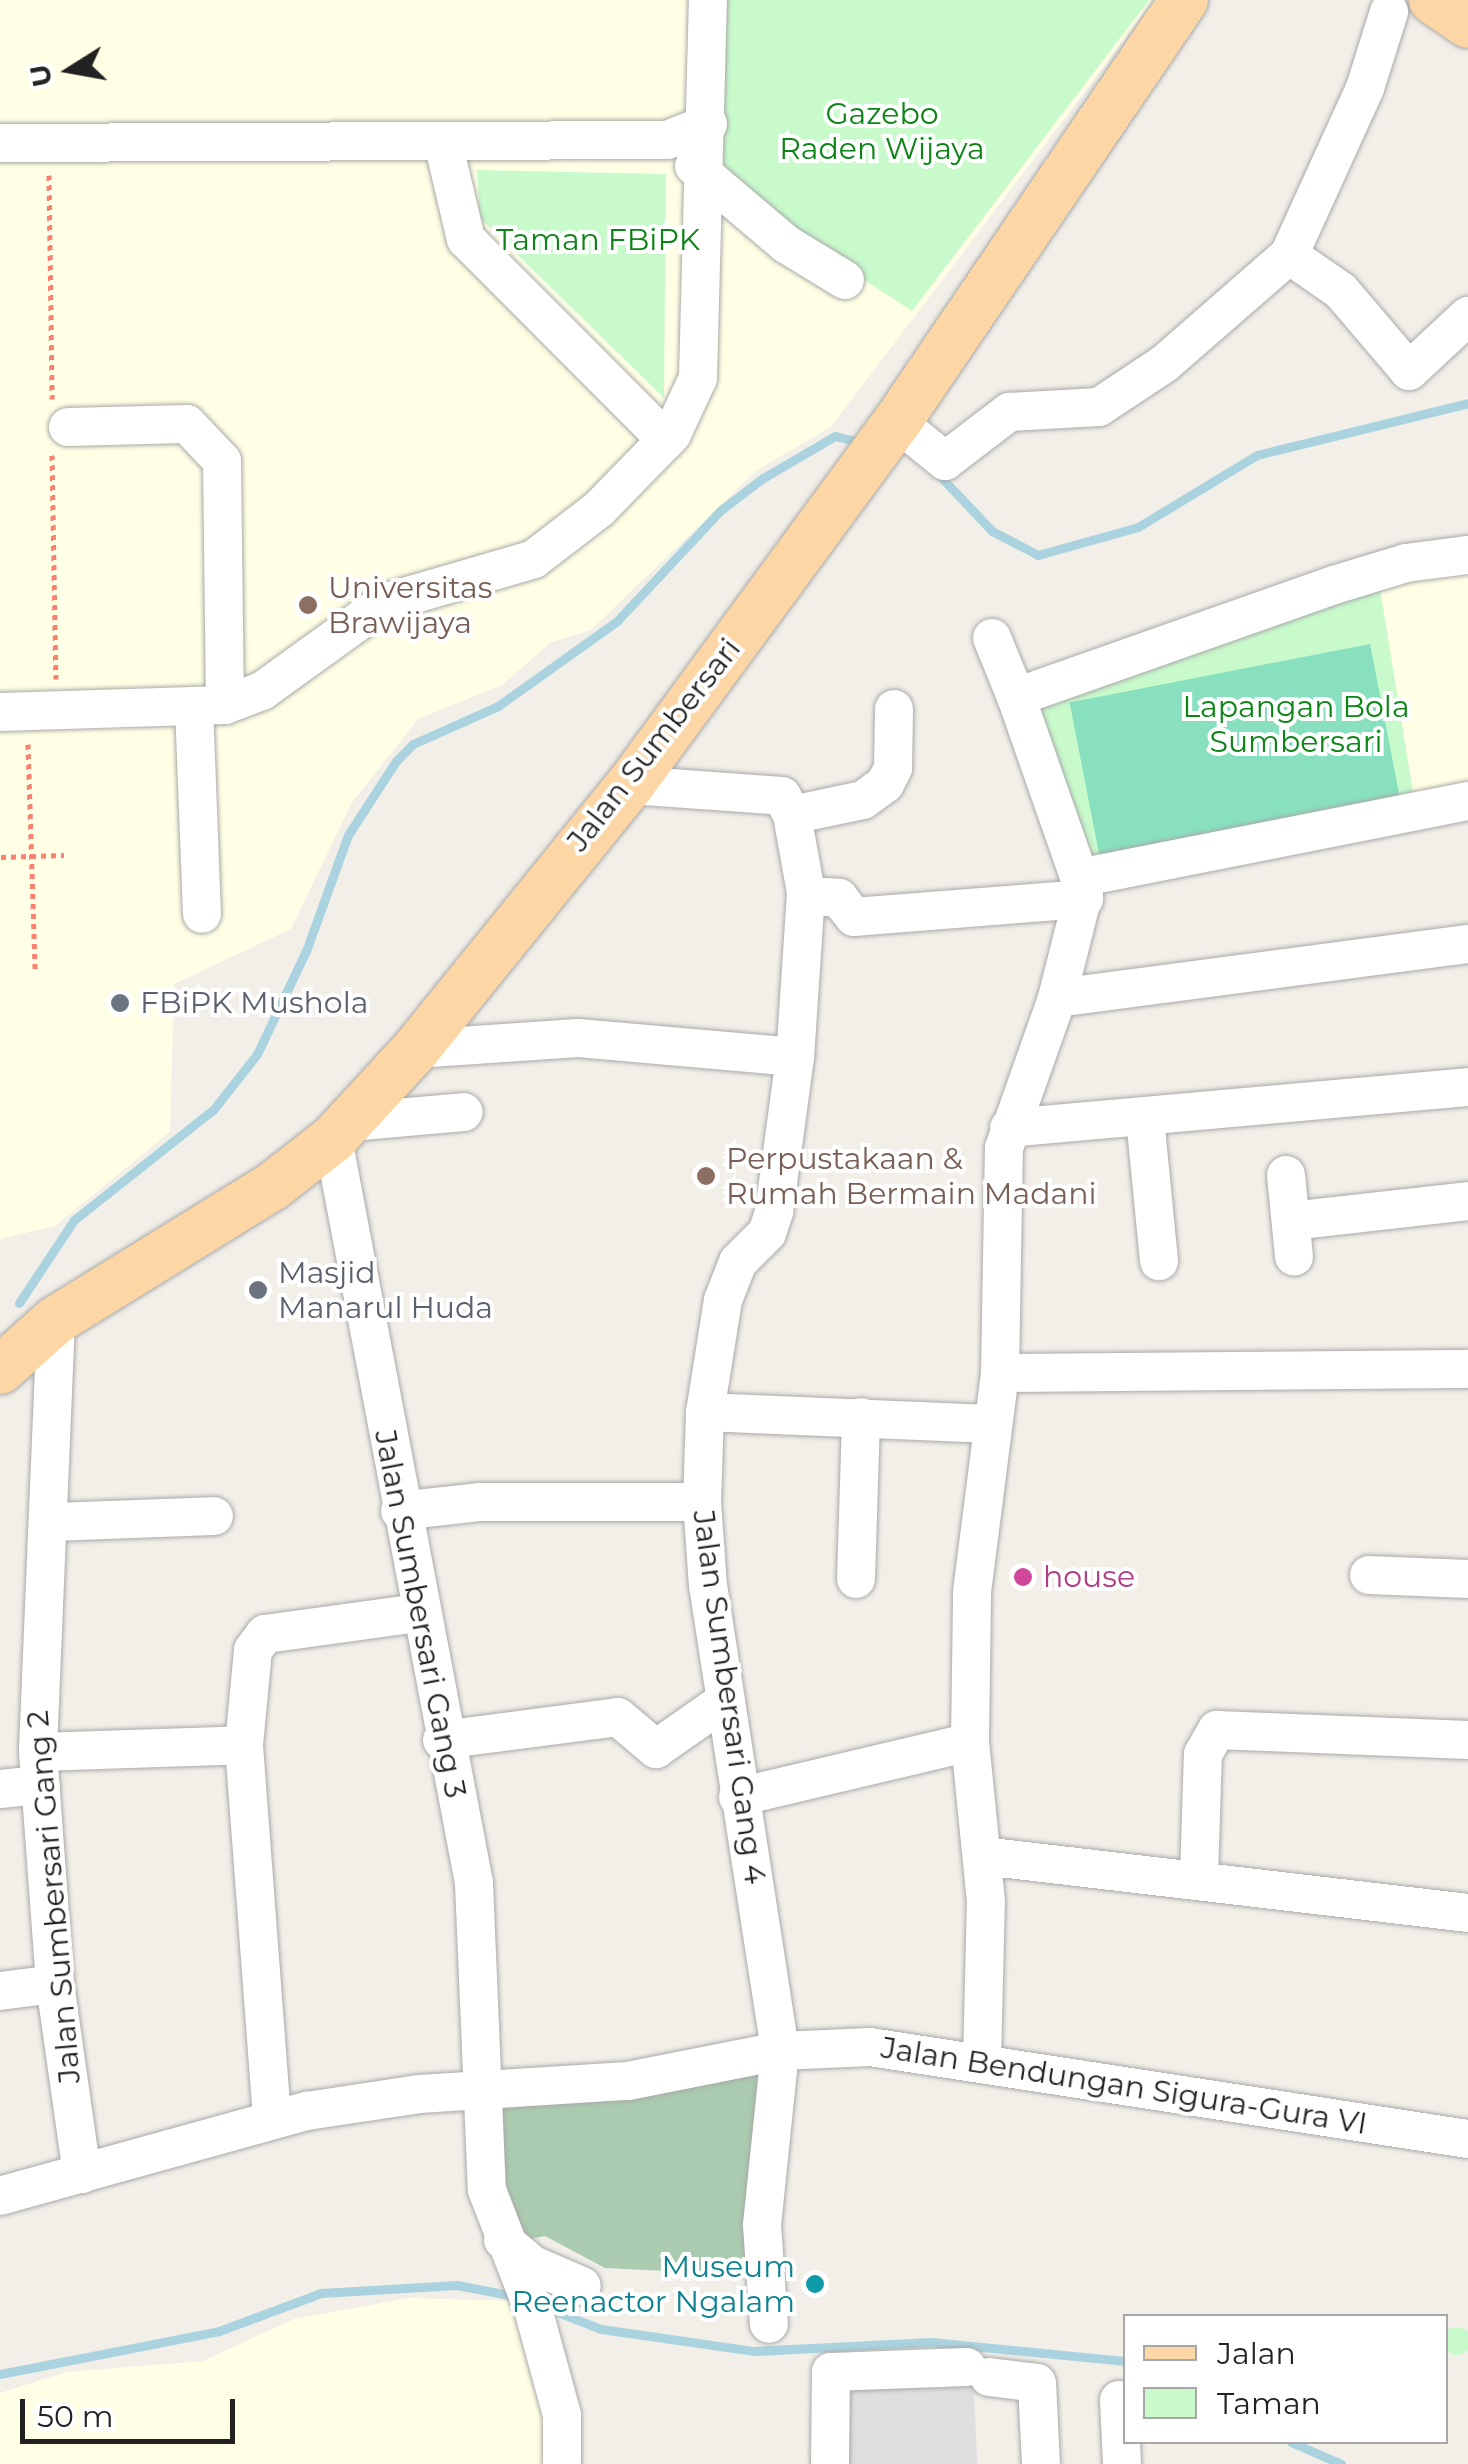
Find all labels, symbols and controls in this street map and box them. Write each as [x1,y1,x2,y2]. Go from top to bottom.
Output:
north arrow [20,20,120,120]
text: U [22,62,59,90]
park label: Gazebo Raden Wijaya [779,96,985,166]
park label: Taman FBiPK [496,222,700,258]
place label: Universitas Brawijaya [328,570,492,640]
marker: Universitas Brawijaya [297,594,319,616]
street label: Jalan Sumbersari [560,632,748,858]
park label: Lapangan Bola Sumbersari [1182,689,1410,760]
place label: FBiPK Mushola [140,985,368,1021]
marker: FBiPK Mushola [109,992,131,1014]
place label: Perpustakaan & Rumah Bermain Madani [726,1141,1097,1212]
marker: Perpustakaan & Rumah Bermain Madani [695,1165,717,1187]
place label: Masjid Manarul Huda [278,1255,493,1326]
marker: Masjid Manarul Huda [247,1279,269,1301]
street label: Jalan Sumbersari Gang 3 [367,1427,473,1801]
street label: Jalan Sumbersari Gang 4 [685,1508,773,1886]
place label: house [1043,1559,1135,1595]
marker: house [1012,1566,1034,1588]
street label: Jalan Sumbersari Gang 2 [20,1709,88,2085]
street label: Jalan Bendungan Sigura-Gura VI [878,2030,1370,2142]
place label: Museum Reenactor Ngalam [511,2249,795,2320]
marker: Museum Reenactor Ngalam [804,2273,826,2295]
legend [1123,2314,1448,2444]
text: Jalan [1217,2335,1296,2372]
scale bar [25,2379,240,2441]
text: Taman [1217,2385,1321,2422]
text: 50 m [37,2398,114,2435]

